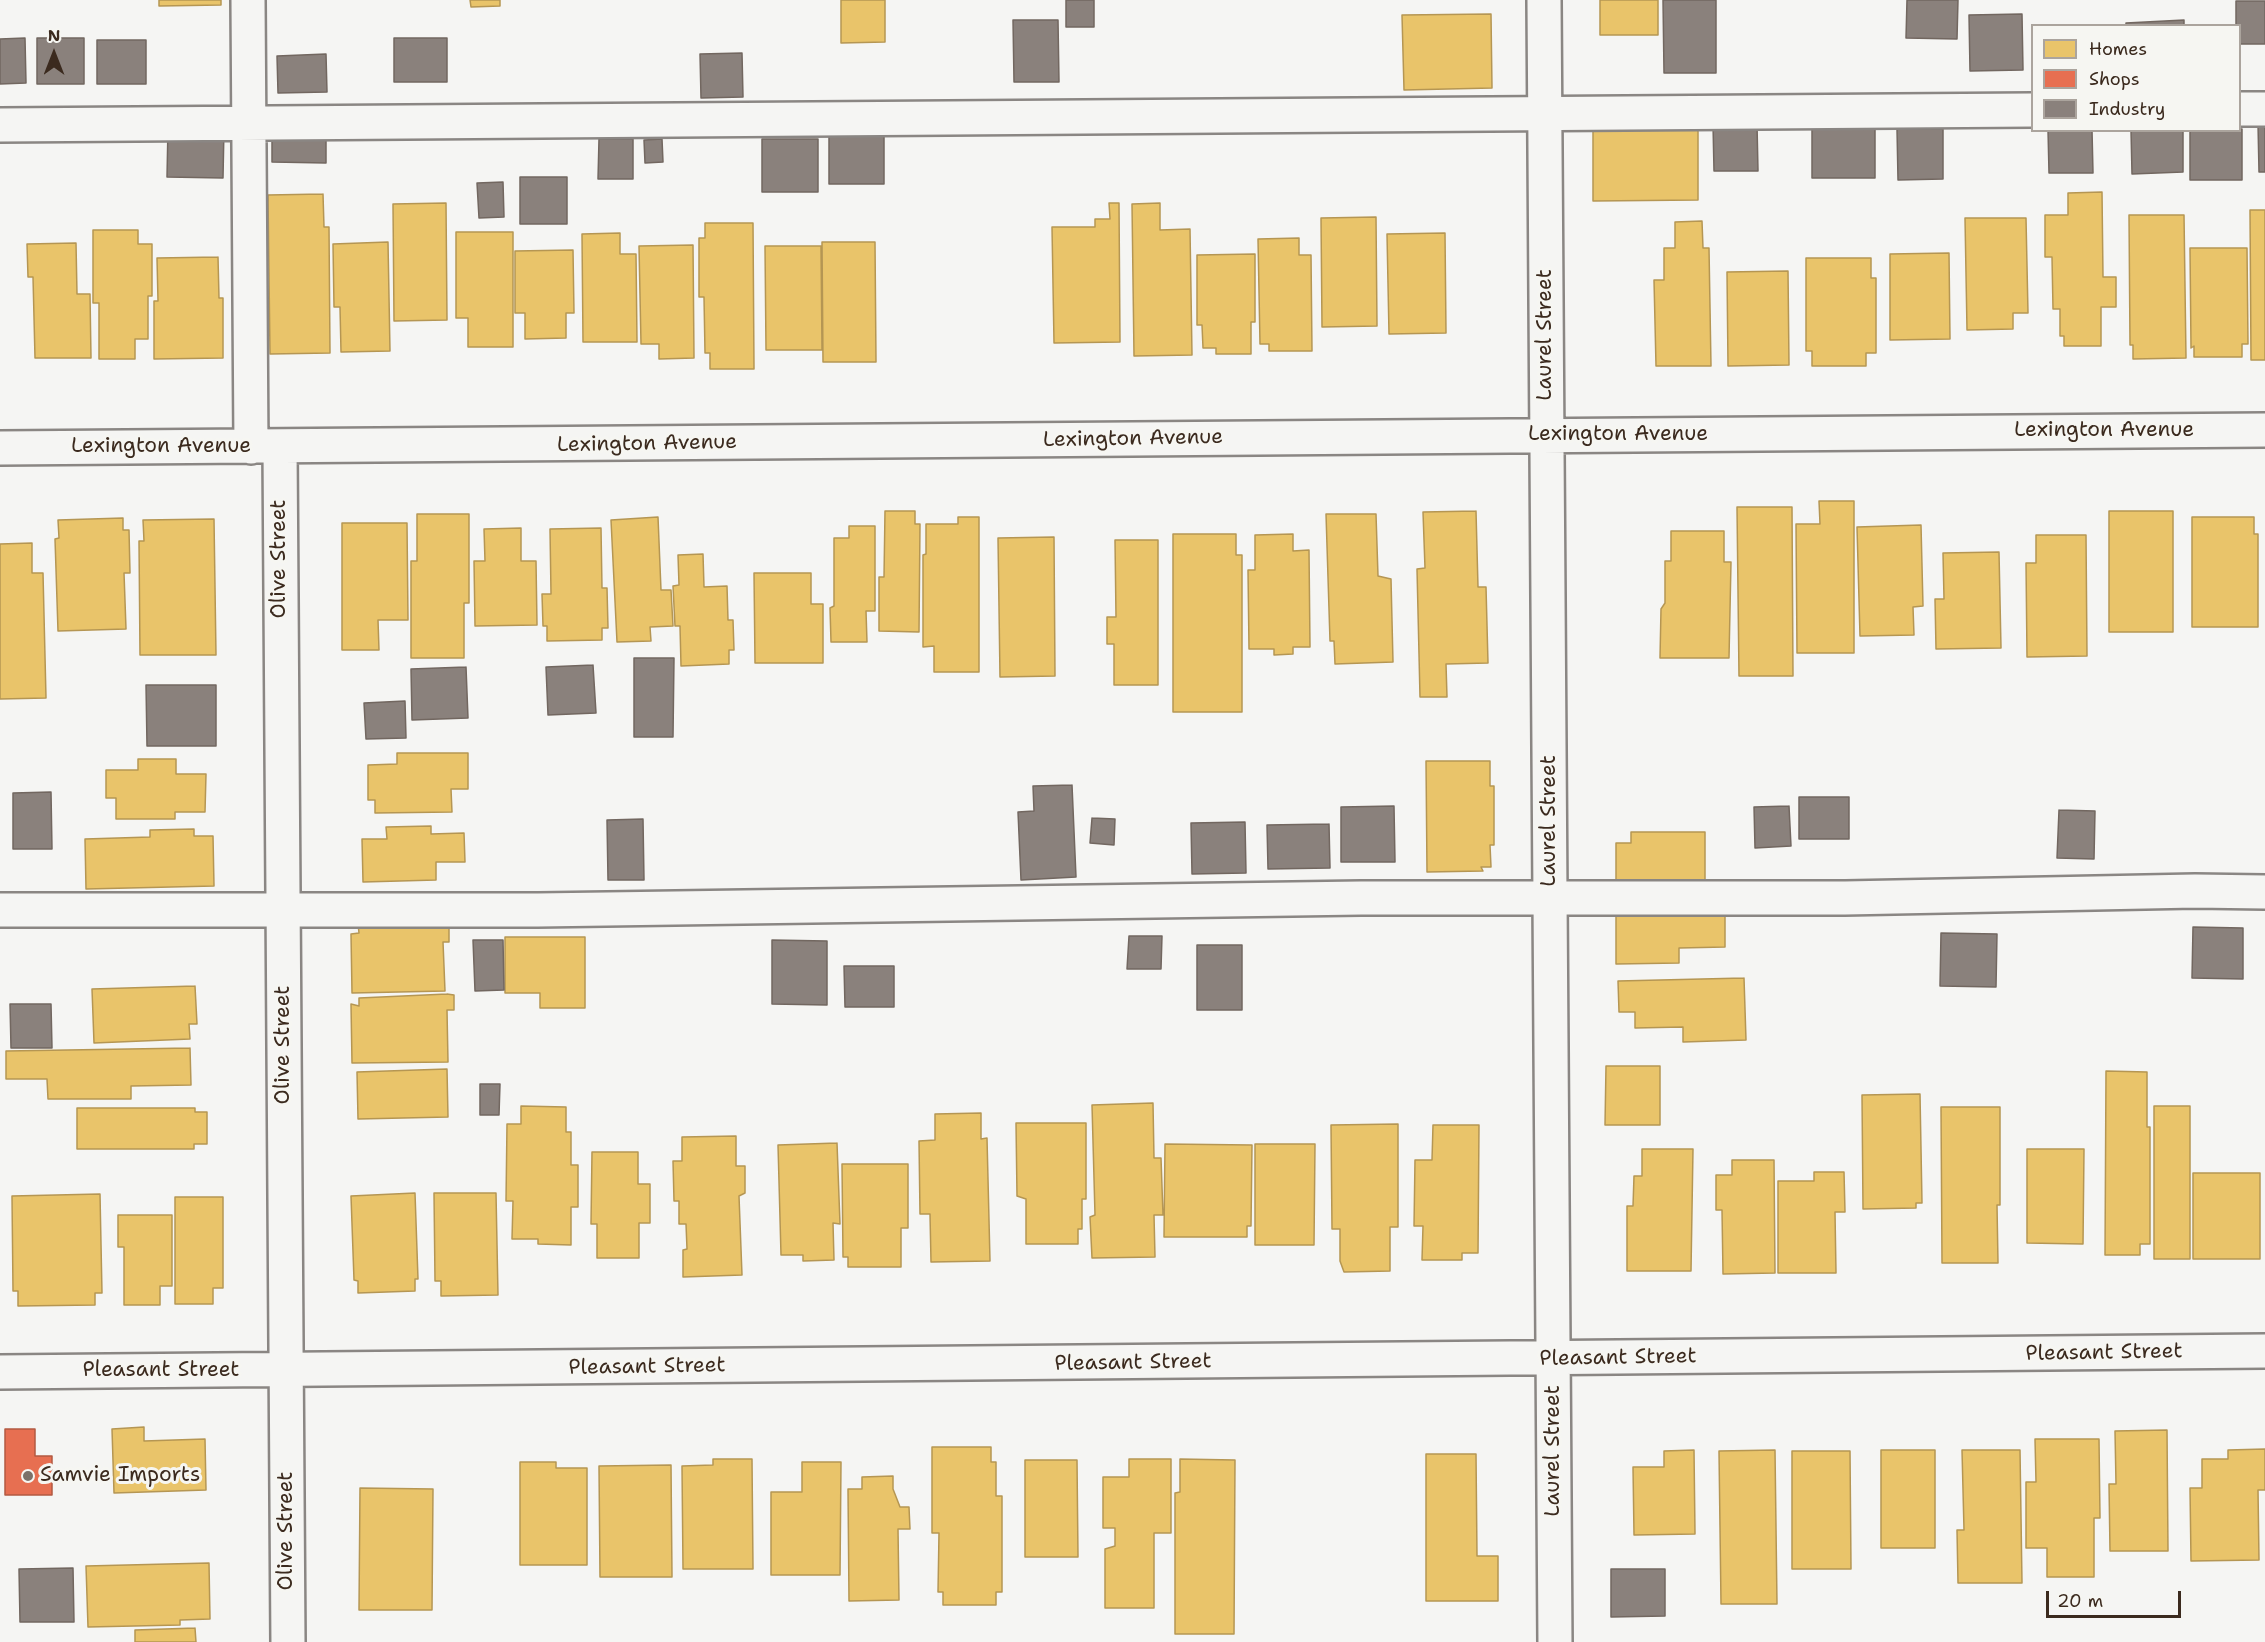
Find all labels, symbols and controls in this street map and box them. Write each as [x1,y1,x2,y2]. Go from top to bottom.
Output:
north arrow [24,24,84,84]
legend [2031,24,2241,132]
text: N [48,25,60,46]
text: Homes [2089,37,2147,61]
text: Shops [2089,67,2140,91]
text: Industry [2089,97,2165,121]
street label: Laurel Street [1533,269,1559,401]
street label: Lexington Avenue [2014,418,2194,444]
street label: Lexington Avenue [1528,422,1708,448]
street label: Lexington Avenue [1043,425,1223,453]
street label: Lexington Avenue [557,430,737,458]
street label: Lexington Avenue [71,434,251,460]
street label: Olive Street [267,499,293,619]
street label: Laurel Street [1537,755,1563,887]
street label: Olive Street [271,985,297,1105]
street label: Pleasant Street [2025,1339,2183,1367]
street label: Pleasant Street [1539,1344,1697,1372]
street label: Pleasant Street [1054,1349,1212,1377]
street label: Pleasant Street [568,1353,726,1381]
street label: Pleasant Street [82,1358,240,1384]
street label: Laurel Street [1541,1385,1567,1517]
place label: Samvie Imports [40,1463,200,1489]
marker: Samvie Imports [21,1469,35,1483]
street label: Olive Street [274,1471,300,1591]
scale bar [2049,1579,2184,1617]
text: 20 m [2057,1589,2103,1613]

